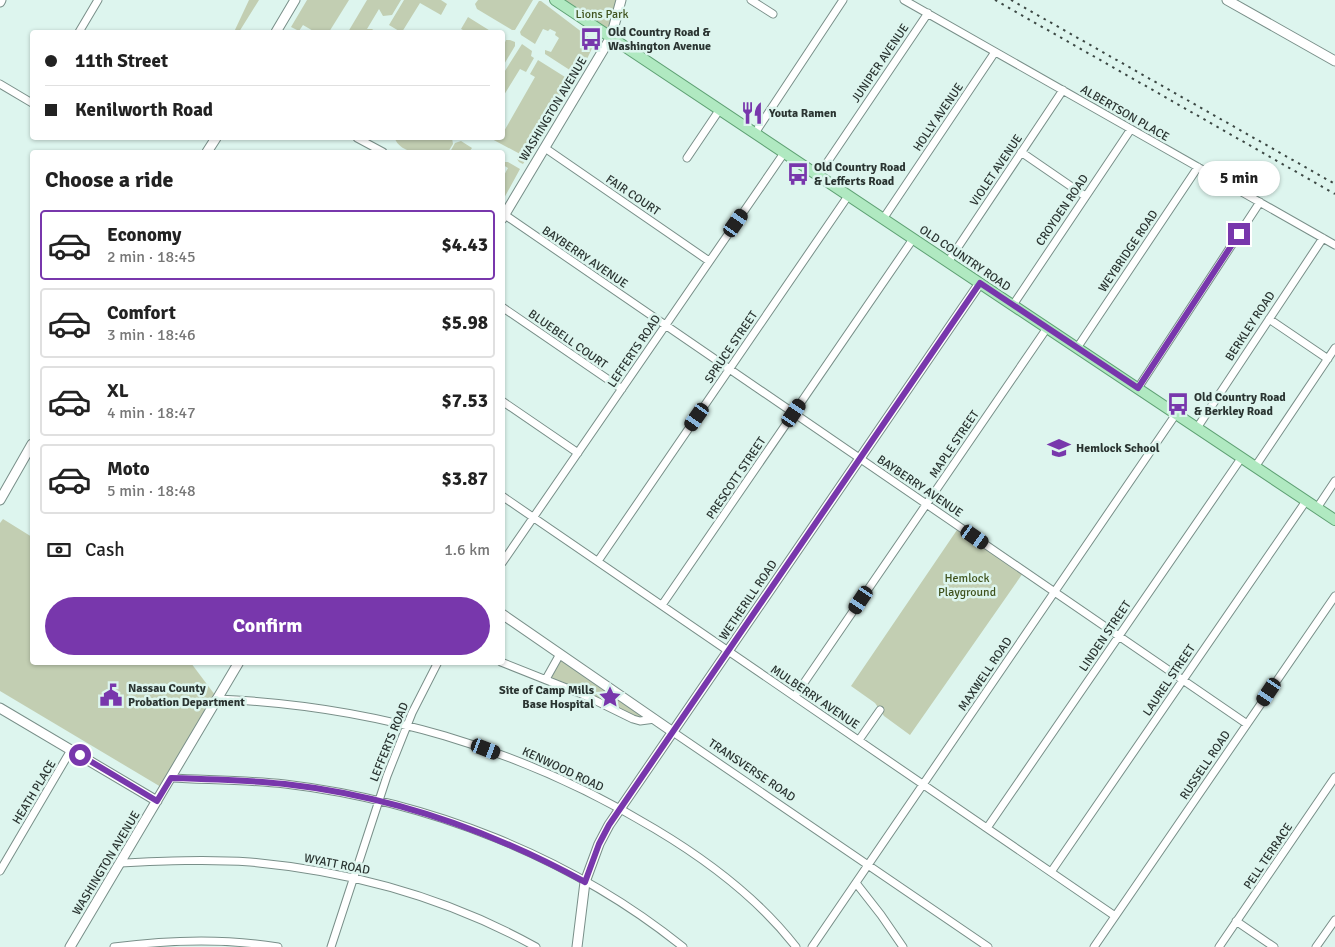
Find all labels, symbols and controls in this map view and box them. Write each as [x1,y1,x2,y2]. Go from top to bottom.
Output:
park label: Lions Park [575,7,629,22]
street label: JUNIPER AVENUE [848,21,912,106]
place label: Old Country Road & Washington Avenue [608,25,711,54]
bus stop icon: Old Country Road & Washington Avenue [578,26,604,52]
text: 11th Street [75,49,168,73]
street label: WASHINGTON AVENUE [516,54,591,164]
street label: HOLLY AVENUE [910,80,967,154]
street label: ALBERTSON PLACE [1078,82,1172,145]
text: Kenilworth Road [75,98,213,122]
restaurant icon: Youta Ramen [739,100,765,126]
place label: Youta Ramen [768,106,837,121]
street label: VIOLET AVENUE [967,131,1026,209]
place label: Old Country Road & Lefferts Road [814,160,906,189]
bus stop icon: Old Country Road & Lefferts Road [785,161,811,187]
callout: 5 min [1198,162,1280,196]
text: Choose a ride [45,166,173,193]
text: 5 min [1220,168,1258,188]
street label: CROYDEN ROAD [1033,171,1092,249]
street label: FAIR COURT [603,172,663,219]
car [721,206,750,240]
street label: WEYBRIDGE ROAD [1095,207,1162,295]
street label: OLD COUNTRY ROAD [916,222,1013,295]
icon: car [47,223,92,268]
text: Economy [107,223,181,247]
street label: BAYBERRY AVENUE [539,223,631,292]
route end [1228,223,1250,245]
text: $4.43 [442,233,488,257]
text: 2 min · 18:45 [107,247,196,267]
street label: BERKLEY ROAD [1222,288,1279,364]
icon: car [47,301,92,346]
text: Comfort [107,301,176,325]
street label: BLUEBELL COURT [525,307,610,372]
street label: SPRUCE STREET [702,308,761,386]
text: $5.98 [442,311,488,335]
street label: LEFFERTS ROAD [605,312,664,390]
text: 3 min · 18:46 [107,325,196,345]
icon: car [47,379,92,424]
text: XL [107,379,129,403]
text: $7.53 [442,389,488,413]
place label: Old Country Road & Berkley Road [1194,390,1286,419]
bus stop icon: Old Country Road & Berkley Road [1165,391,1191,417]
car [779,396,808,430]
car [682,400,711,434]
text: 4 min · 18:47 [107,403,196,423]
street label: MAPLE STREET [926,408,983,481]
street label: PRESCOTT STREET [703,434,770,522]
school or university icon: Hemlock School [1046,435,1072,461]
place label: Hemlock School [1076,441,1160,456]
street label: BAYBERRY AVENUE [874,452,966,521]
icon: car [47,457,92,502]
text: Moto [107,457,150,481]
text: $3.87 [442,467,488,491]
text: 5 min · 18:48 [107,481,196,501]
car [958,522,991,552]
icon: cash [45,536,73,564]
text: Cash [85,538,125,562]
text: 1.6 km [444,540,490,560]
street label: WETHERILL ROAD [716,557,781,643]
park label: Hemlock Playground [938,571,996,600]
car [846,583,875,617]
button: Confirm [45,597,490,655]
street label: LINDEN STREET [1076,598,1135,675]
street label: MAXWELL ROAD [955,634,1016,714]
street label: LAUREL STREET [1140,642,1199,719]
street label: MULBERRY AVENUE [767,662,862,733]
car [1254,675,1283,709]
place label: Nassau County Probation Department [128,681,245,710]
public building icon: Nassau County Probation Department [98,682,124,708]
place label: Site of Camp Mills Base Hospital [499,683,595,712]
place icon: Site of Camp Mills Base Hospital [597,684,623,710]
street label: LEFFERTS ROAD [367,700,412,784]
street label: RUSSELL ROAD [1177,728,1234,803]
street label: TRANSVERSE ROAD [705,736,798,805]
car [469,737,502,761]
route start [69,744,91,766]
street label: KENWOOD ROAD [520,744,606,795]
street label: HEATH PLACE [9,757,60,827]
street label: WASHINGTON AVENUE [69,808,144,918]
street label: PELL TERRACE [1241,820,1296,892]
street label: WYATT ROAD [303,851,371,878]

